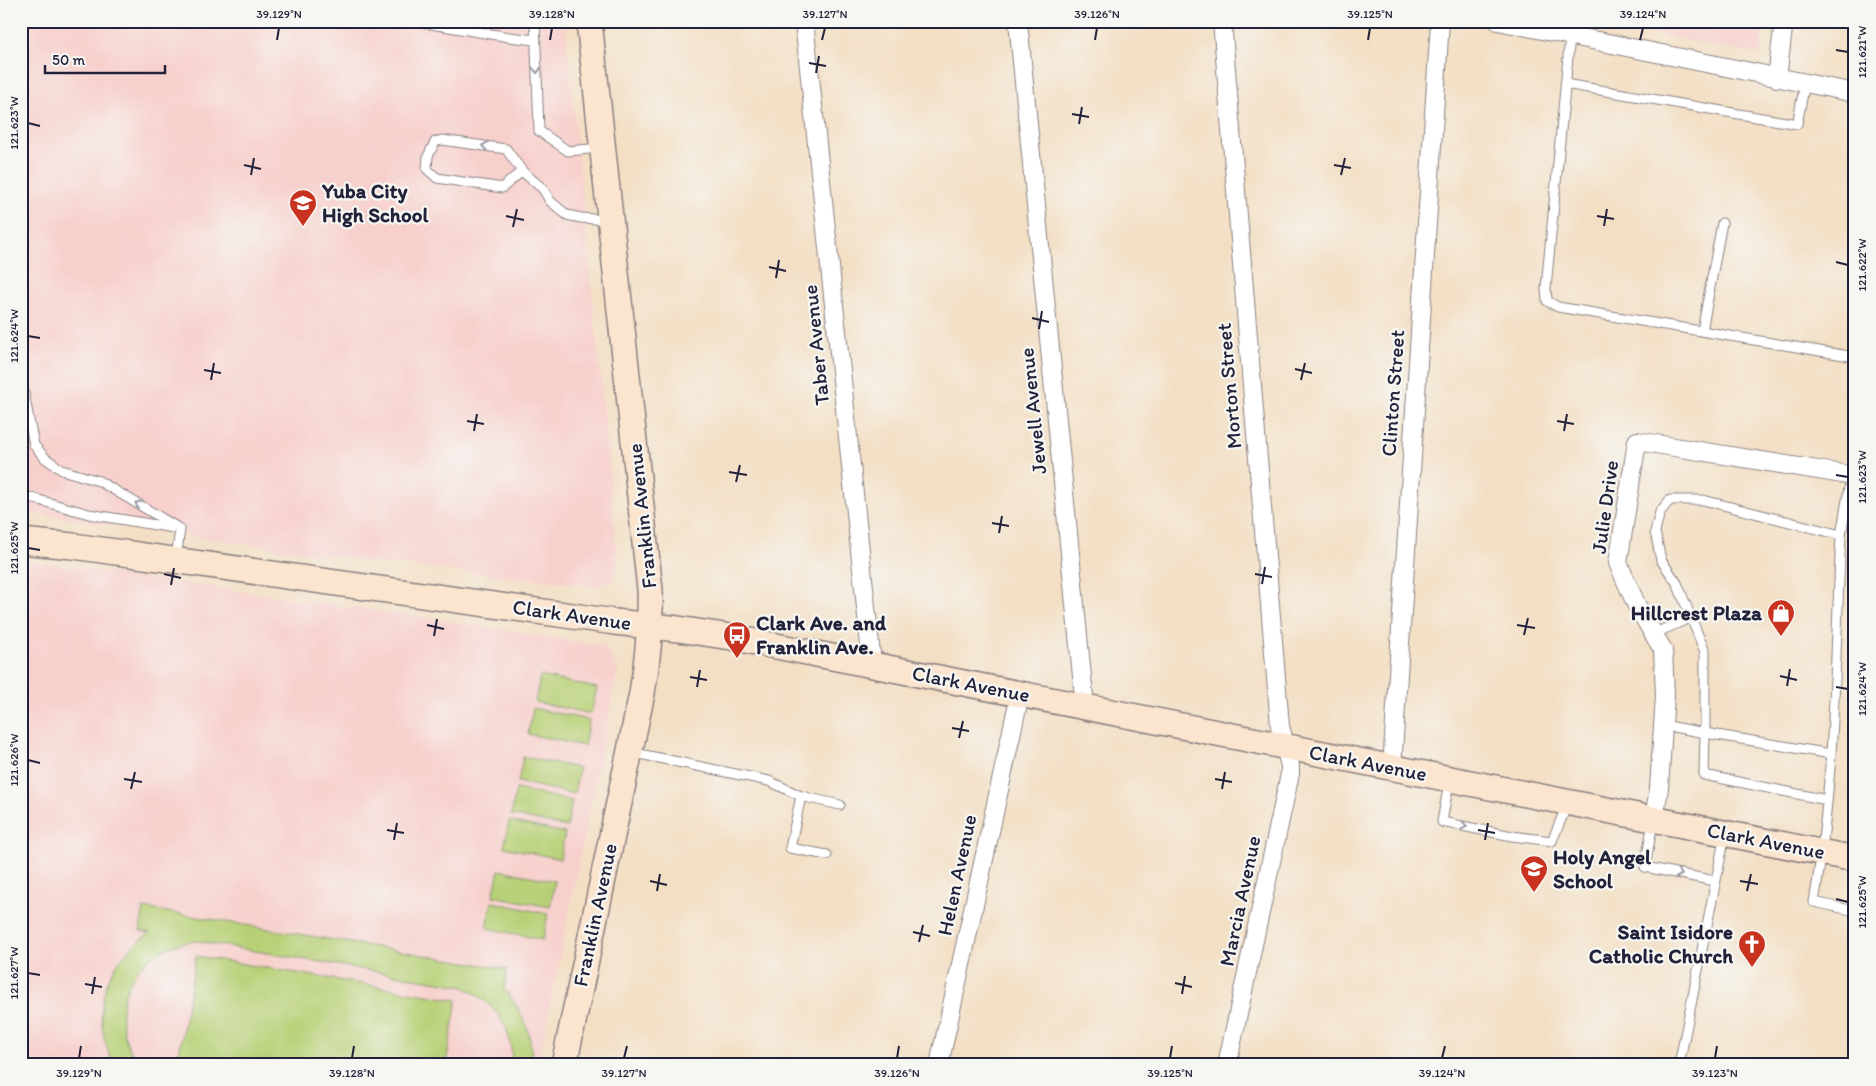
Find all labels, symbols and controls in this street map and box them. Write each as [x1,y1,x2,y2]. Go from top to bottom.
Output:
text: 39.129°N [256,7,302,21]
text: 39.128°N [529,7,575,21]
text: 39.127°N [802,7,848,21]
text: 39.126°N [1074,7,1120,21]
text: 39.125°N [1347,7,1393,21]
text: 39.124°N [1620,7,1666,21]
text: 121.621°W [1855,26,1869,78]
scale bar [45,42,165,74]
text: 50 m [52,51,85,69]
one-way arrow [531,66,542,74]
text: 121.623°W [7,96,21,150]
one-way arrow [481,141,489,152]
place label: Yuba City High School [321,178,430,228]
school or university icon: Yuba City High School [288,188,318,227]
text: 121.622°W [1855,238,1869,292]
street label: Taber Avenue [797,284,834,406]
text: 121.624°W [7,309,21,363]
street label: Morton Street [1211,322,1246,450]
street label: Clinton Street [1376,329,1409,457]
street label: Jewell Avenue [1013,347,1052,475]
street label: Franklin Avenue [621,442,662,590]
text: 121.623°W [1855,450,1869,504]
street label: Julie Drive [1586,459,1623,555]
one-way arrow [134,500,143,510]
text: 121.625°W [7,521,21,575]
street label: Clark Avenue [511,594,633,635]
shop icon: Hillcrest Plaza [1766,598,1796,637]
place label: Hillcrest Plaza [1631,600,1763,625]
place label: Clark Ave. and Franklin Ave. [756,610,887,659]
bus stop icon: Clark Ave. and Franklin Ave. [722,620,752,659]
street label: Clark Avenue [910,660,1032,707]
text: 121.624°W [1855,662,1869,716]
text: 121.626°W [7,733,21,787]
street label: Clark Avenue [1307,739,1429,786]
street label: Helen Avenue [931,812,982,938]
street label: Clark Avenue [1705,817,1827,864]
one-way arrow [1460,821,1468,831]
street label: Marcia Avenue [1213,833,1266,969]
street label: Franklin Avenue [567,841,622,989]
place label: Holy Angel School [1553,844,1652,893]
school or university icon: Holy Angel School [1519,854,1549,893]
one-way arrow [1675,868,1684,879]
text: 121.625°W [1855,875,1869,929]
place label: Saint Isidore Catholic Church [1589,919,1733,968]
church icon: Saint Isidore Catholic Church [1737,929,1767,968]
text: 121.627°W [7,947,21,999]
text: 39.129°N [56,1066,102,1080]
text: 39.128°N [329,1066,375,1080]
text: 39.127°N [601,1066,647,1080]
text: 39.126°N [874,1066,920,1080]
text: 39.125°N [1147,1066,1193,1080]
text: 39.124°N [1419,1066,1465,1080]
text: 39.123°N [1692,1066,1738,1080]

